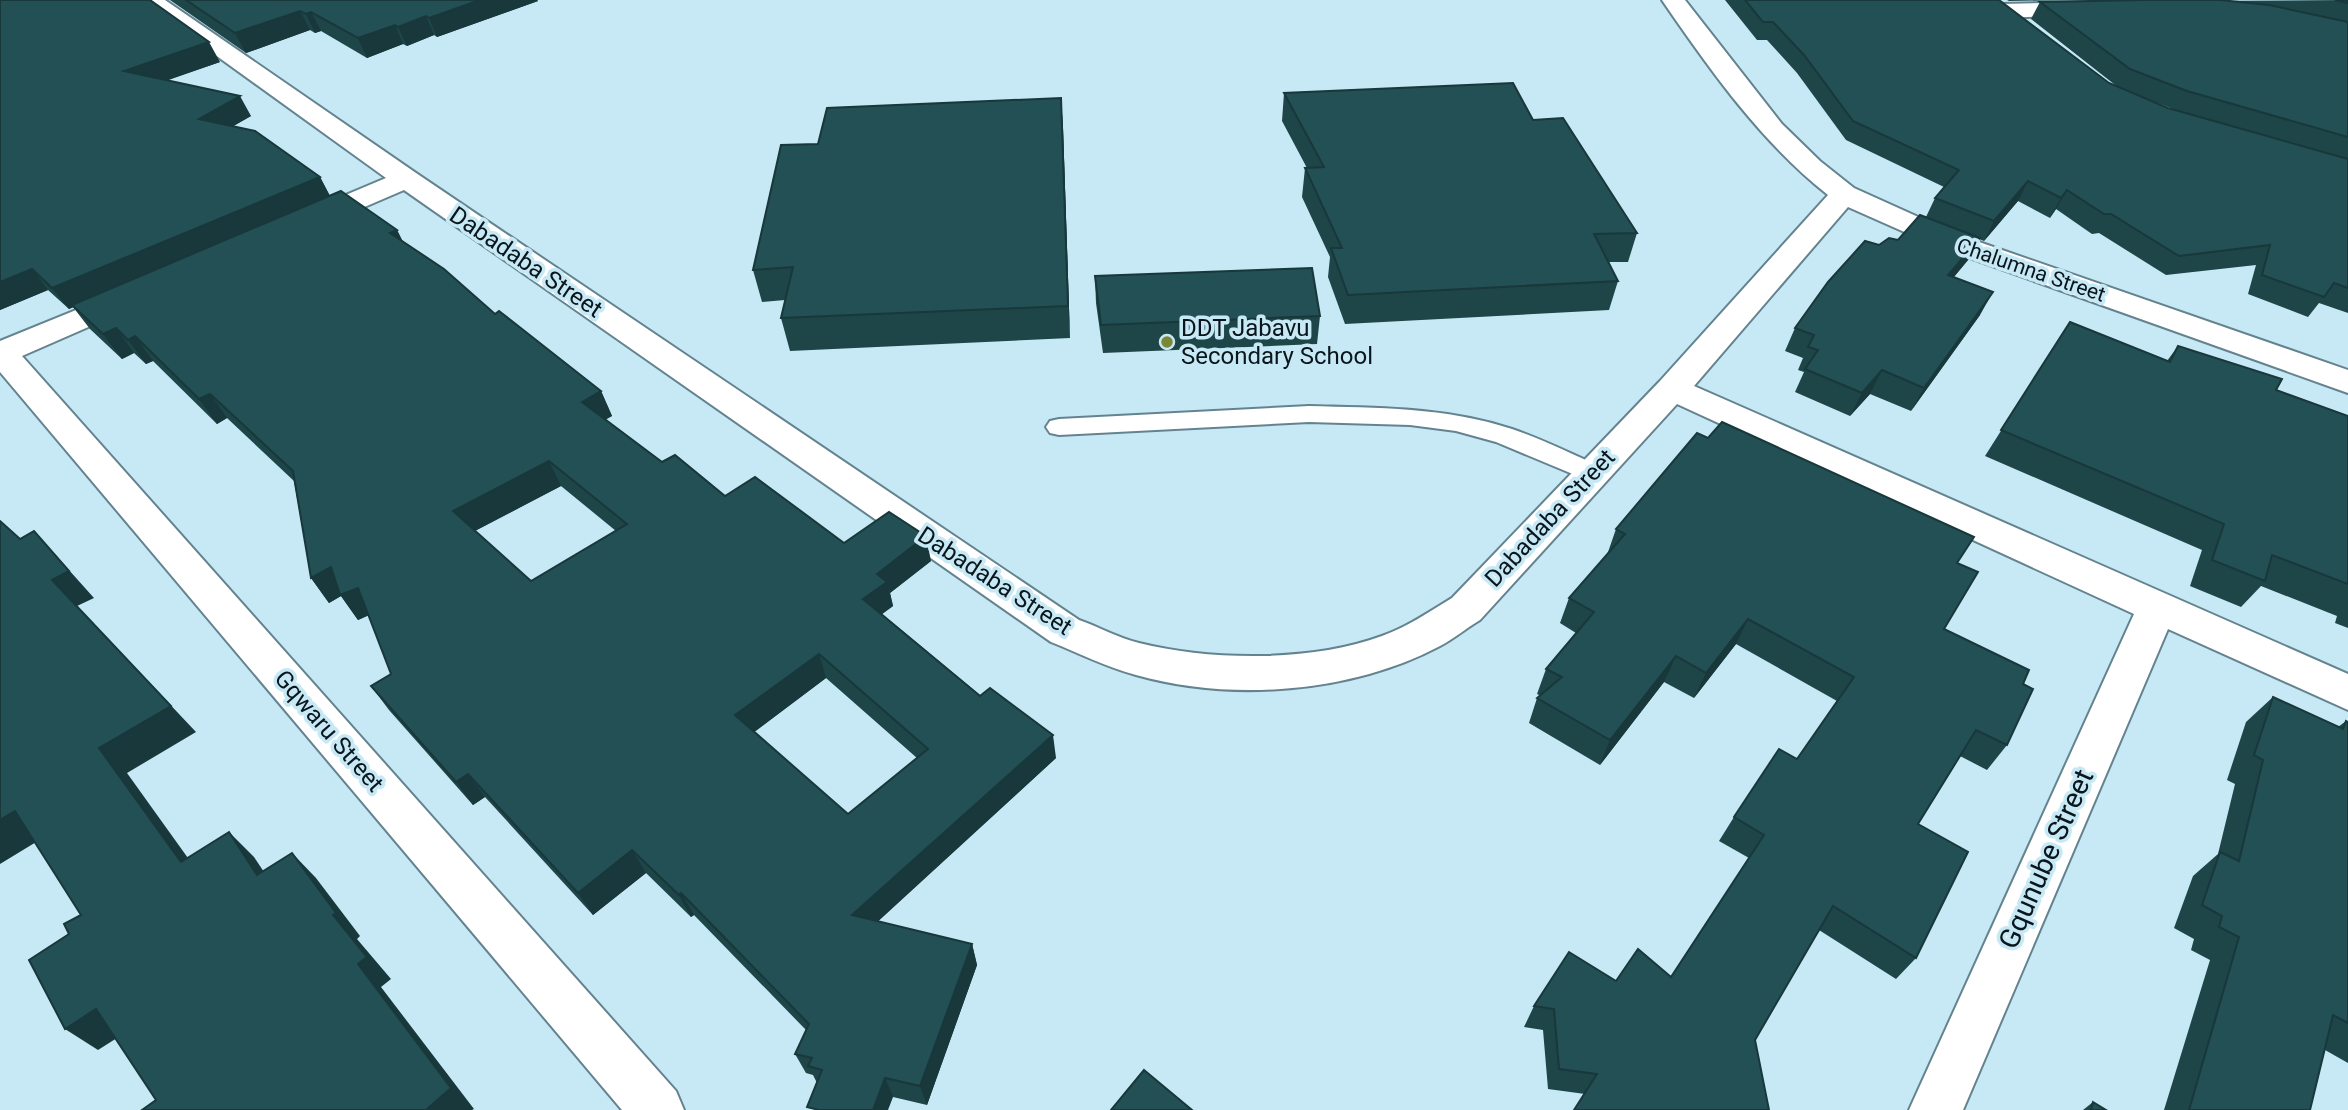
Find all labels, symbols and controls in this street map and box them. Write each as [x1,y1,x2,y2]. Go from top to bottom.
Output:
street label: Dabadaba Street [444,201,608,323]
street label: Chalumna Street [1954,233,2108,307]
place label: DDT Jabavu Secondary School [1181,314,1373,370]
marker: DDT Jabavu Secondary School [1159,334,1175,350]
street label: Dabadaba Street [1479,443,1621,593]
street label: Dabadaba Street [913,521,1077,641]
street label: Gqwaru Street [269,665,389,798]
street label: Gqunube Street [1992,764,2100,954]

